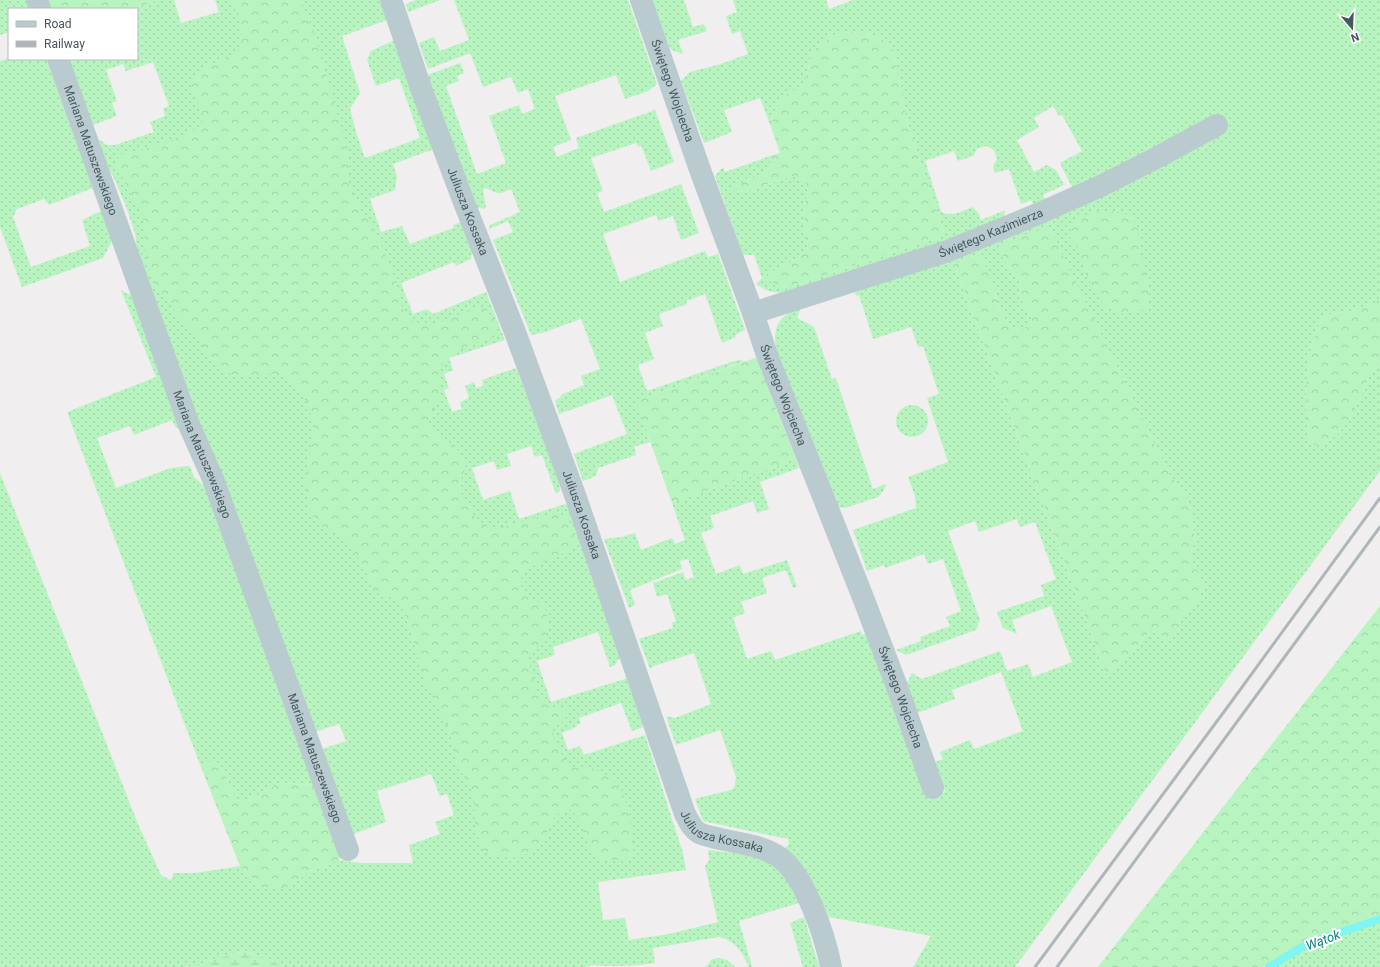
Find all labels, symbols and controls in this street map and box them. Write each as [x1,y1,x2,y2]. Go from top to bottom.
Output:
legend [8,8,138,60]
north arrow [1332,8,1372,48]
text: Road [44,17,72,31]
text: N [1349,30,1361,44]
text: Railway [44,37,85,51]
street label: Świętego Wojciecha [648,37,697,144]
street label: Mariana Matuszewskiego [61,84,120,217]
street label: Juliusza Kossaka [444,166,491,257]
street label: Świętego Kazimierza [937,206,1045,261]
street label: Świętego Wojciecha [757,343,809,448]
street label: Mariana Matuszewskiego [170,389,234,521]
street label: Juliusza Kossaka [560,468,604,561]
street label: Świętego Wojciecha [875,644,925,750]
street label: Mariana Matuszewskiego [285,692,345,825]
street label: Juliusza Kossaka [677,808,765,856]
water label: Wątok [1304,926,1343,953]

